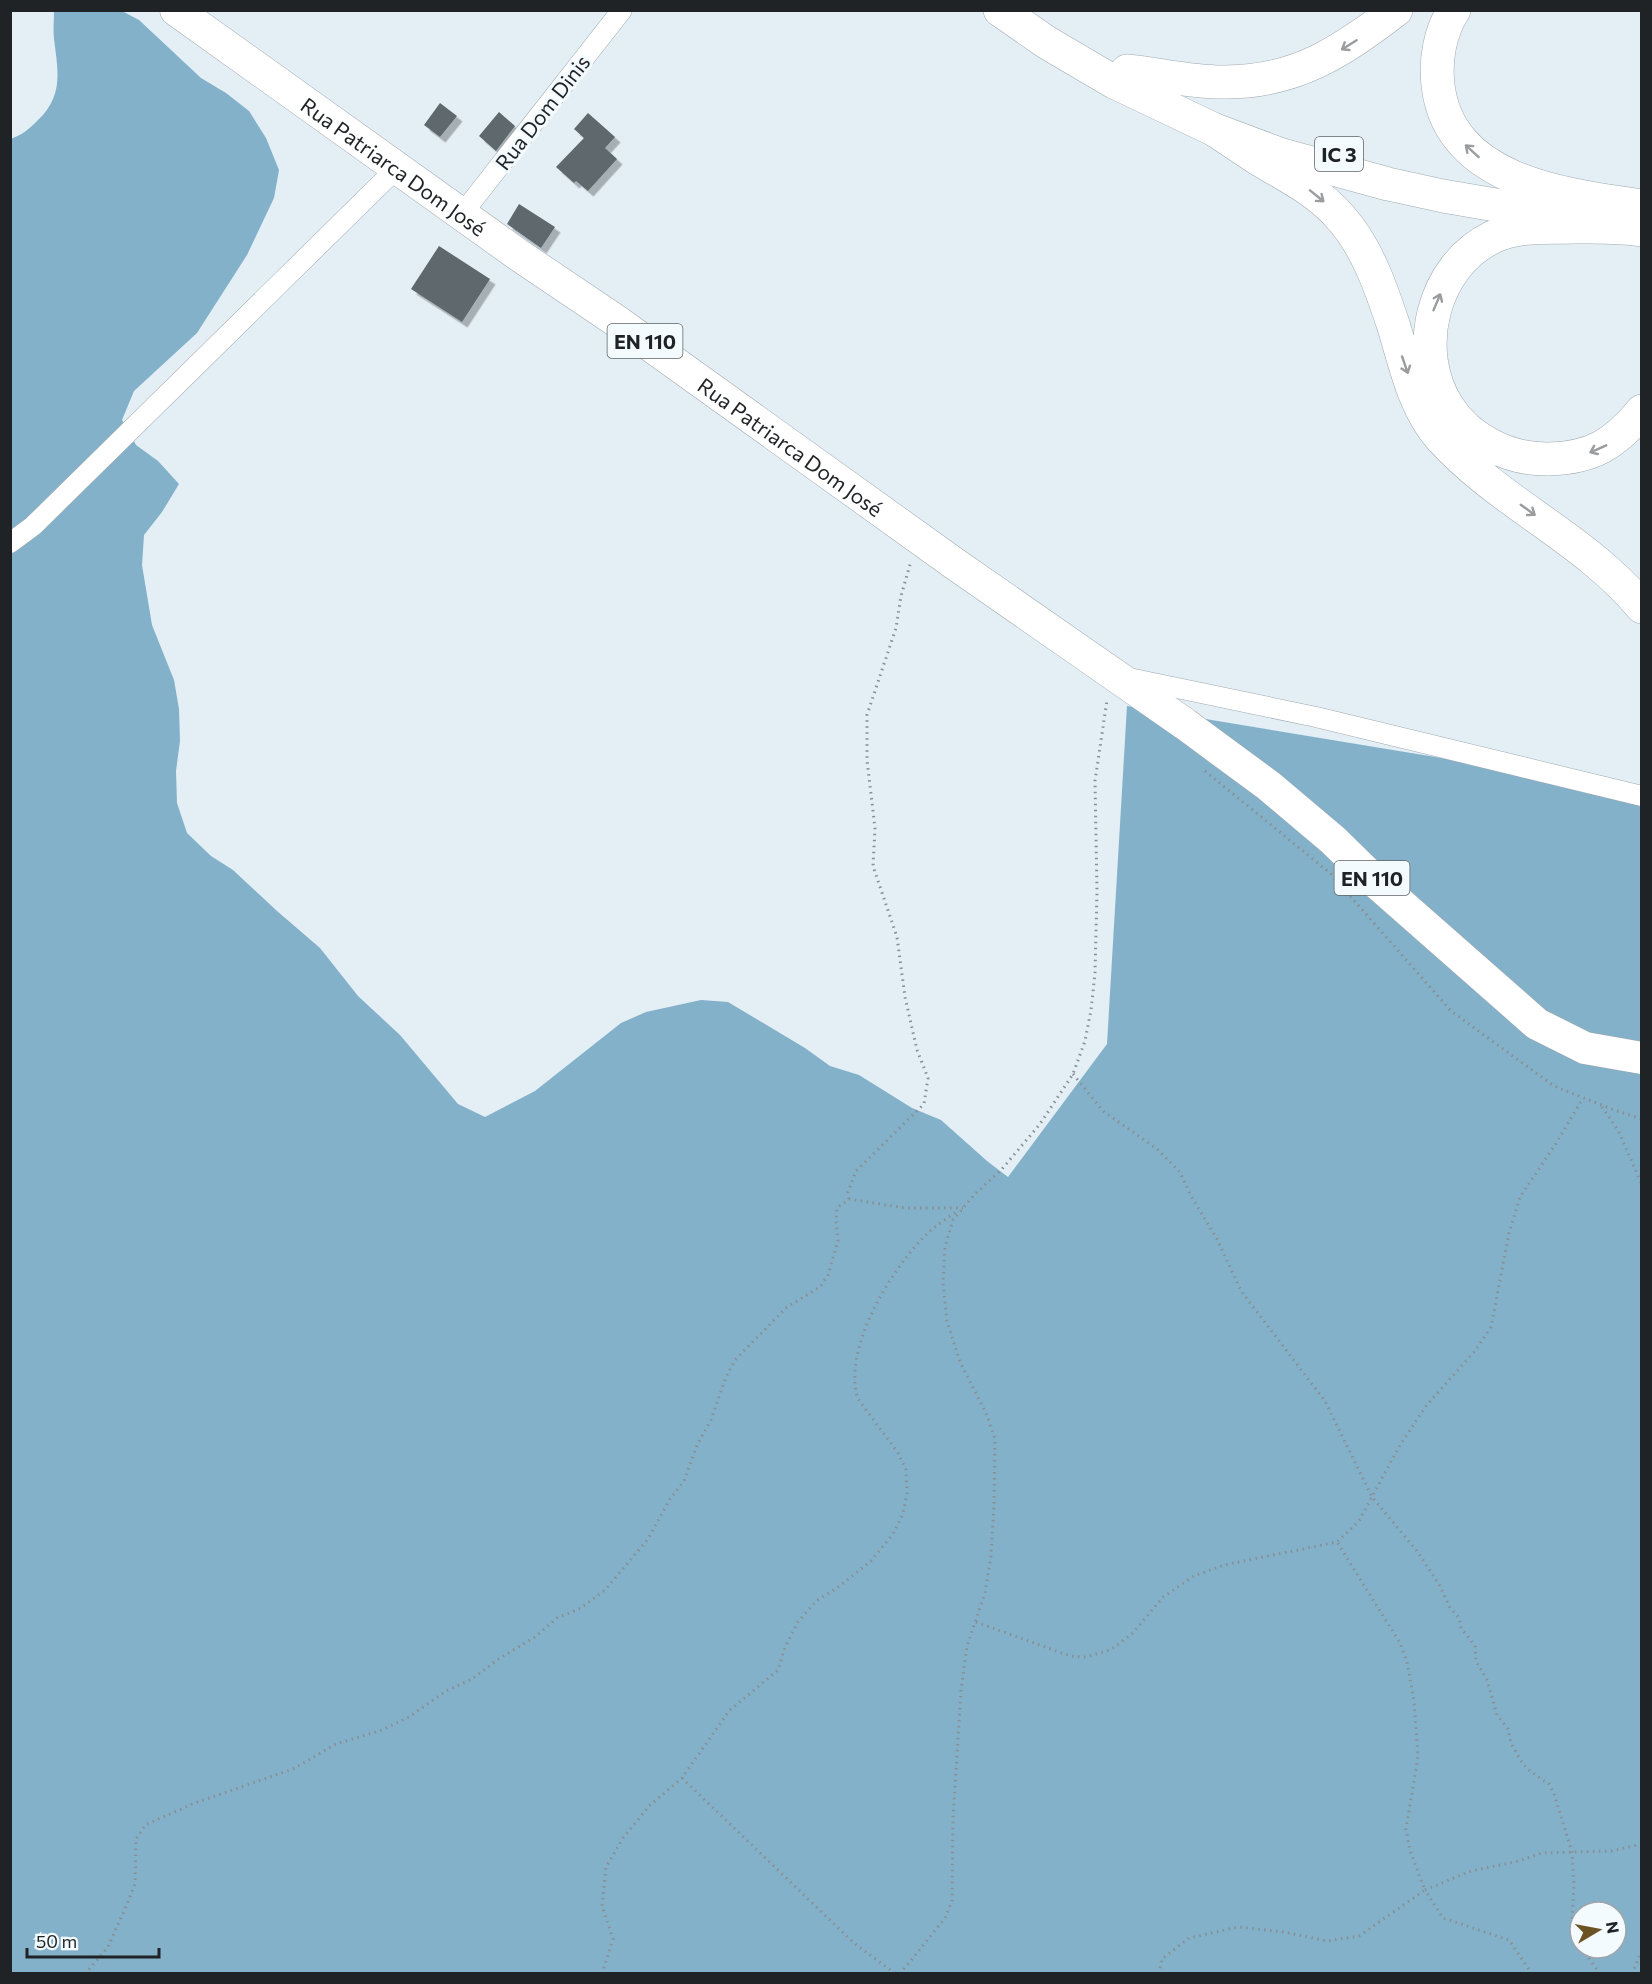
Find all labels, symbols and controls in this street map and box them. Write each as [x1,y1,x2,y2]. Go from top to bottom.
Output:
one-way arrow [1341,40,1358,52]
street label: Rua Dom Dinis [489,50,595,174]
street label: Rua Patriarca Dom José [297,91,491,240]
road number: IC 3 [1315,137,1363,171]
one-way arrow [1465,144,1480,158]
one-way arrow [1308,189,1324,202]
one-way arrow [1432,293,1443,311]
road number: EN 110 [608,324,682,358]
one-way arrow [1401,355,1412,374]
street label: Rua Patriarca Dom José [694,372,888,521]
one-way arrow [1590,444,1608,455]
one-way arrow [1520,504,1536,516]
road number: EN 110 [1334,861,1410,895]
north arrow [1568,1900,1628,1960]
text: N [1603,1920,1624,1935]
scale bar [27,1921,159,1959]
text: 50 m [36,1930,77,1952]

